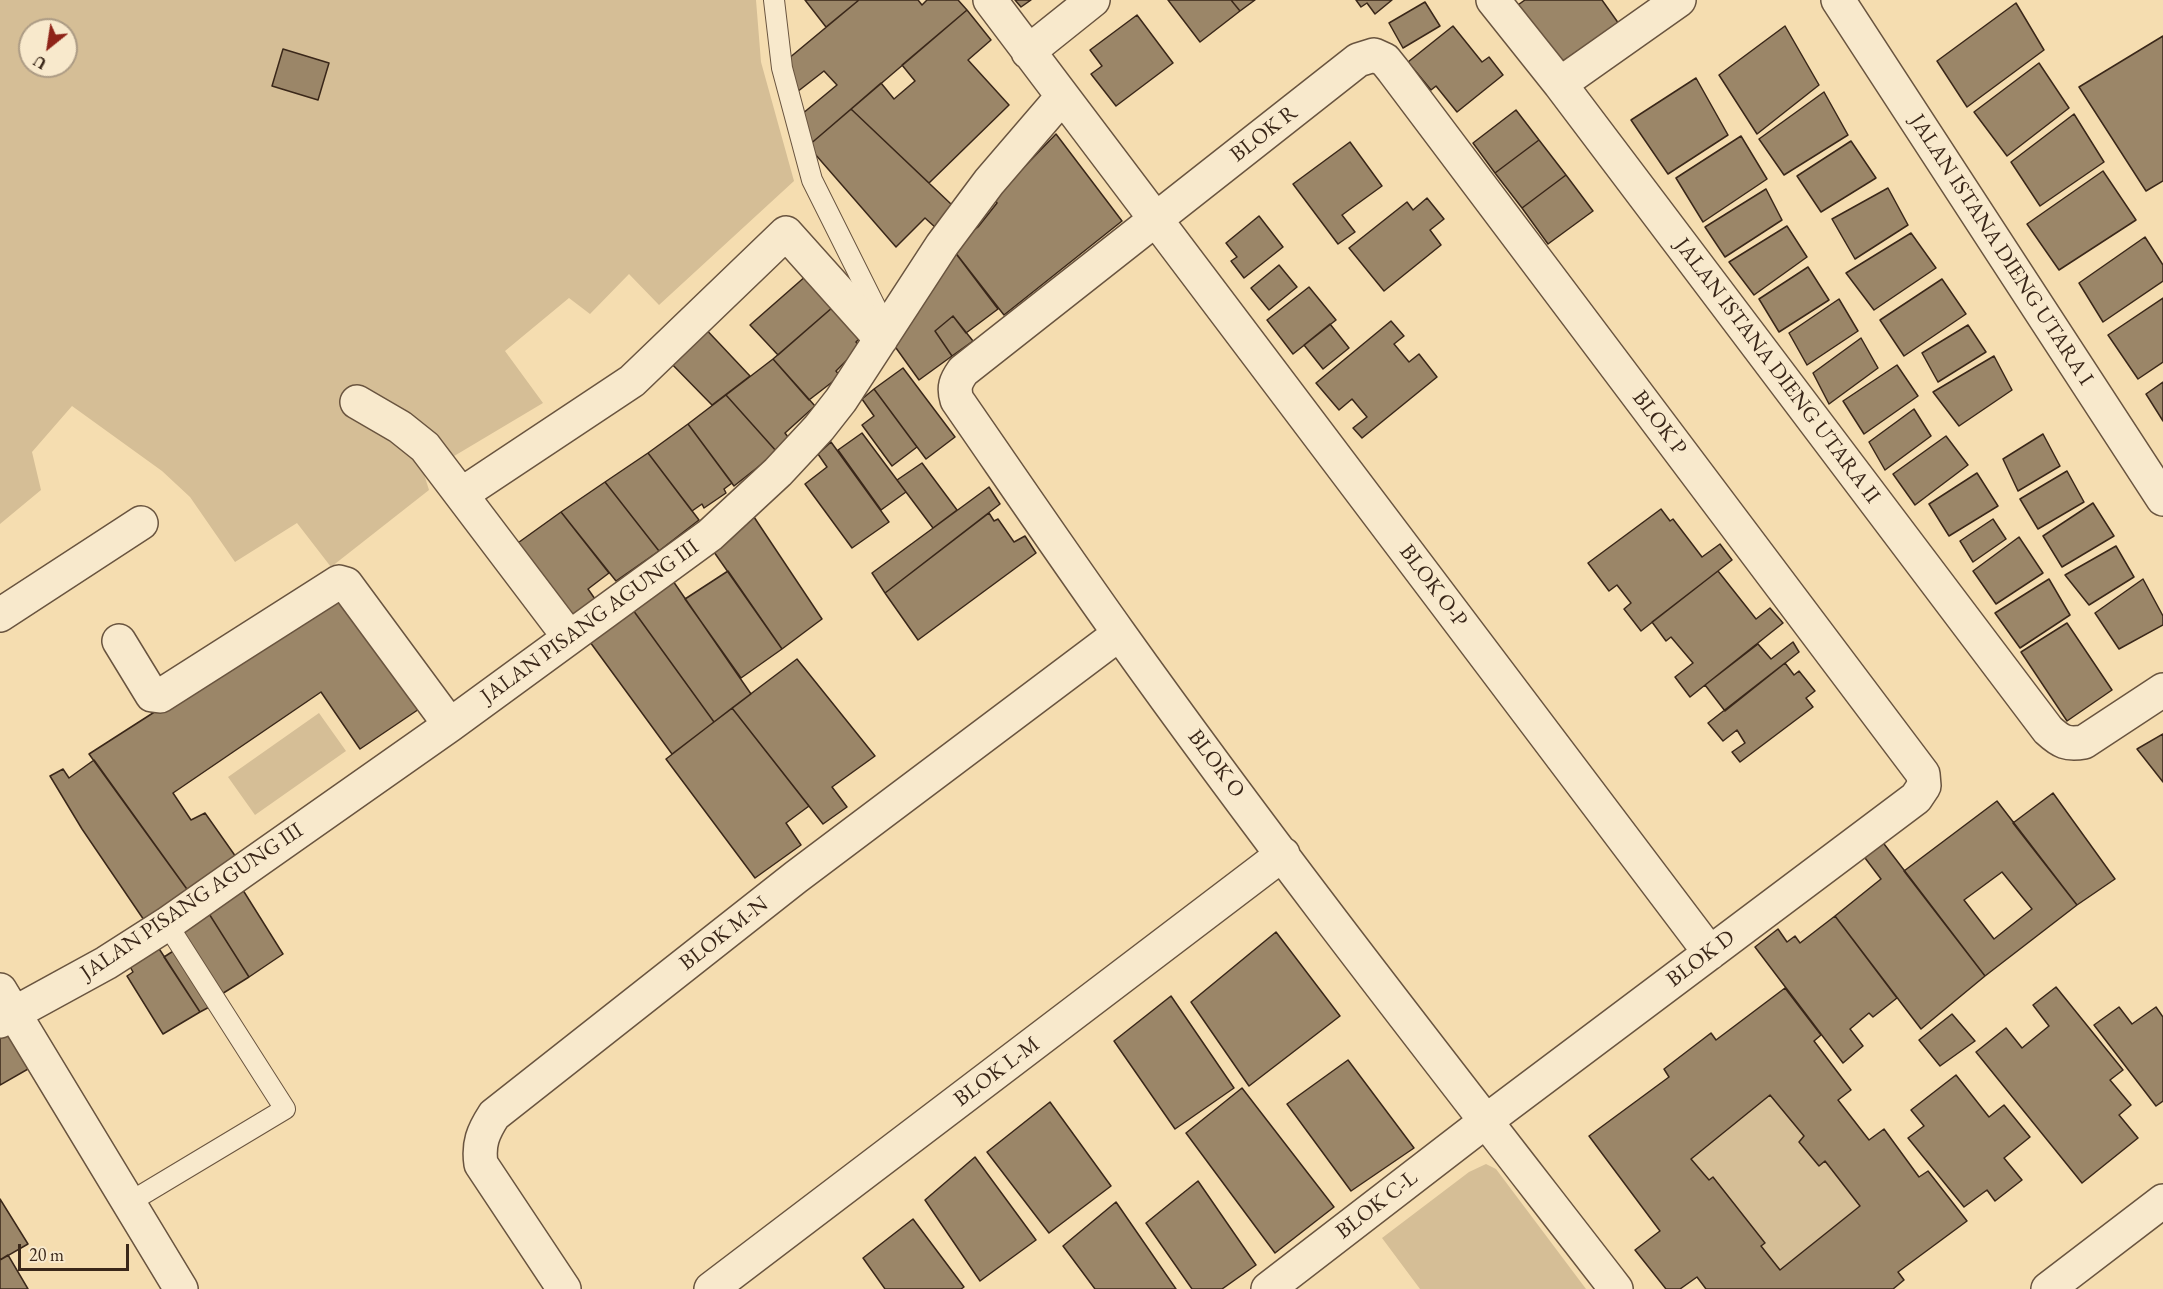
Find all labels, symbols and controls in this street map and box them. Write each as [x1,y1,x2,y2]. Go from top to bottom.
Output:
north arrow [18,18,78,78]
text: U [29,50,50,74]
street label: BLOK R [1225,100,1303,168]
street label: JALAN ISTANA DIENG UTARA I [1903,110,2099,390]
street label: JALAN ISTANA DIENG UTARA II [1669,233,1885,509]
street label: BLOK P [1626,385,1692,461]
street label: JALAN PISANG AGUNG III [476,534,704,710]
street label: BLOK O-P [1393,539,1473,633]
street label: BLOK O [1182,725,1250,803]
street label: JALAN PISANG AGUNG III [76,818,308,986]
street label: BLOK M-N [674,891,774,977]
street label: BLOK D [1662,925,1740,993]
street label: BLOK L-M [949,1031,1045,1113]
street label: BLOK C-L [1331,1165,1423,1245]
scale bar [21,1232,132,1270]
text: 20 m [29,1243,64,1266]

